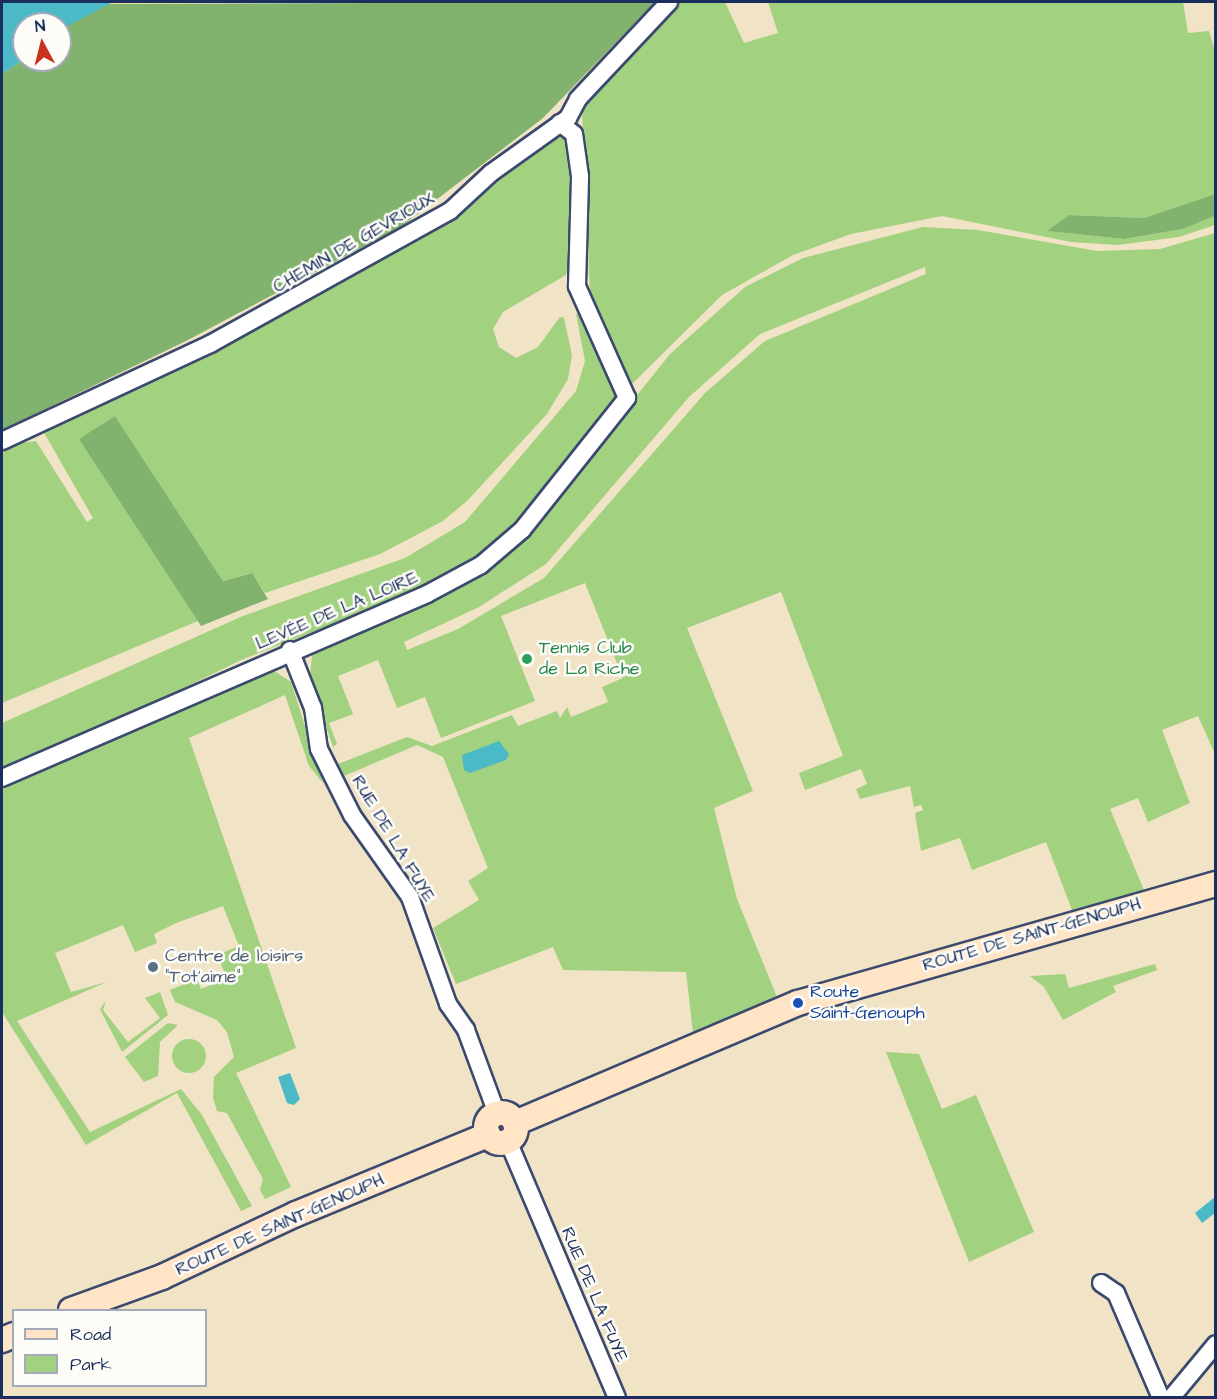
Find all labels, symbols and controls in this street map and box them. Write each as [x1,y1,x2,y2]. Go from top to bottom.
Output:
north arrow [12,12,72,72]
text: N [34,15,46,38]
street label: CHEMIN DE GEVRIOUX [269,188,439,298]
street label: LEVÉE DE LA LOIRE [253,567,421,655]
place label: Tennis Club de La Riche [539,638,640,680]
marker: Tennis Club de La Riche [520,652,534,666]
street label: RUE DE LA FUYE [347,772,439,906]
street label: ROUTE DE SAINT-GENOUPH [920,893,1144,977]
place label: Centre de loisirs "Tot’aime" [165,946,303,988]
marker: Centre de loisirs "Tot’aime" [146,960,160,974]
place label: Route Saint-Genouph [810,982,925,1024]
marker: Route Saint-Genouph [791,996,805,1010]
street label: ROUTE DE SAINT-GENOUPH [172,1169,388,1281]
street label: RUE DE LA FUYE [556,1224,632,1366]
legend [12,1309,207,1387]
text: Road [70,1322,111,1347]
text: Park [70,1352,112,1377]

